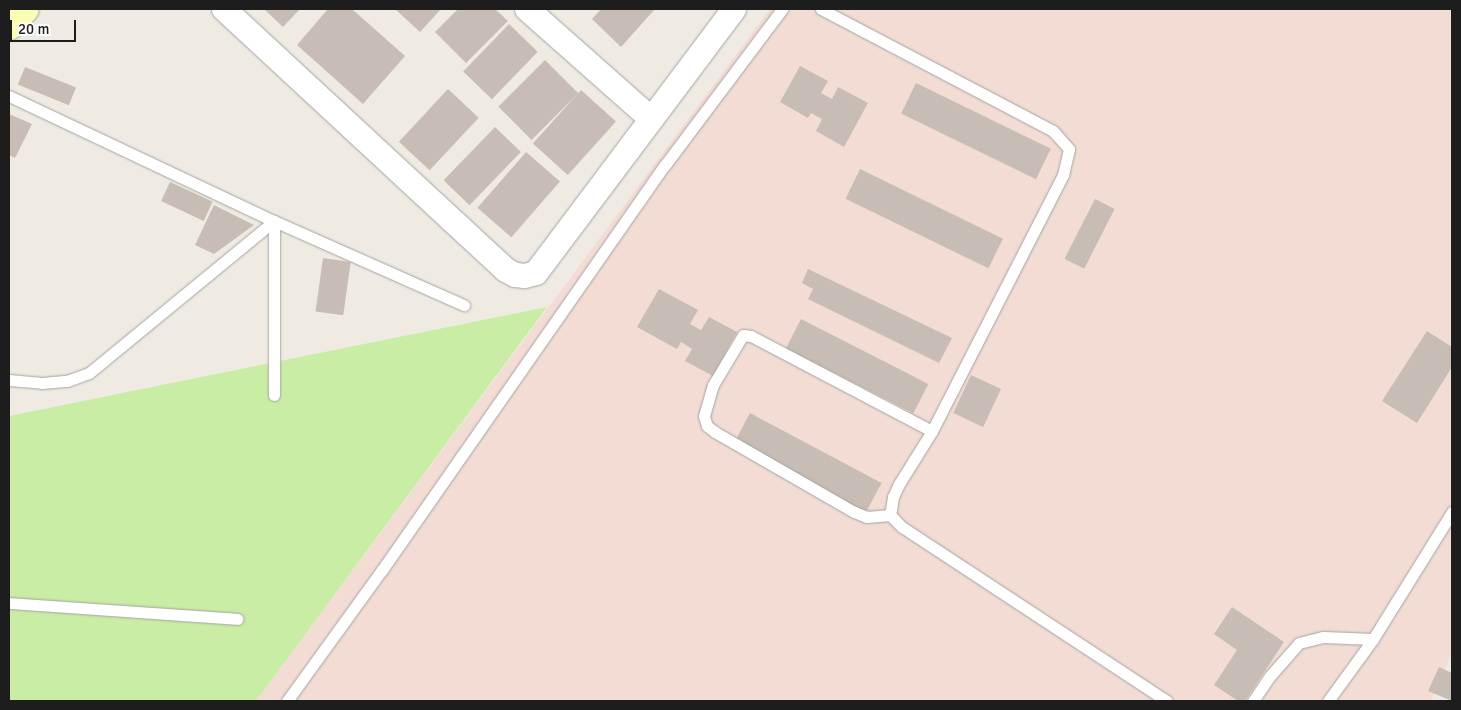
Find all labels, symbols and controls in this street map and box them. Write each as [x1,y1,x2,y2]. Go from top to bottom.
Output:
scale bar [12,10,79,42]
text: 20 m [18,20,49,38]

